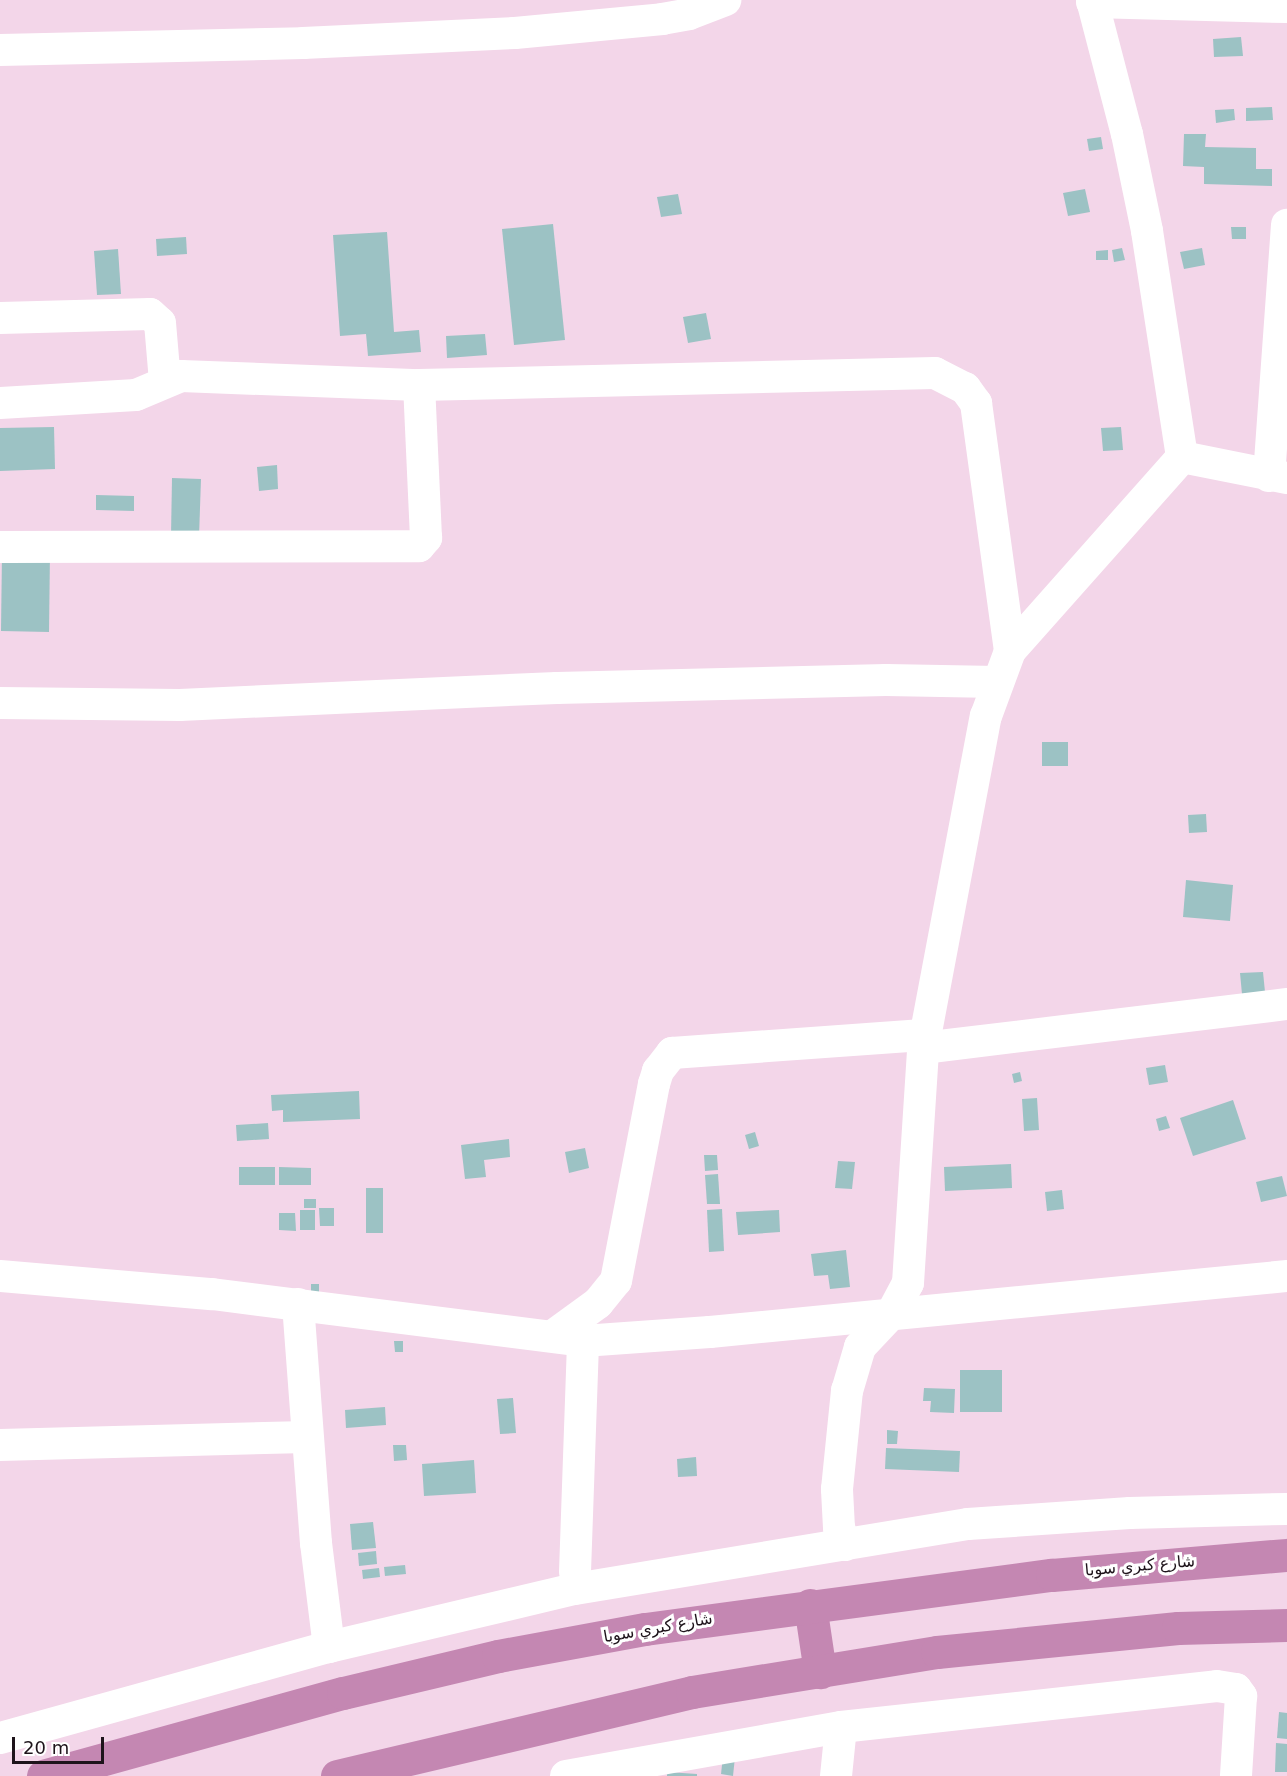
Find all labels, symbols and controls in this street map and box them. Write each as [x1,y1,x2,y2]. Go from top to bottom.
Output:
street label: شارع كبري سوبا [1084,1552,1196,1580]
street label: شارع كبري سوبا [602,1609,714,1647]
scale bar [15,1725,106,1763]
text: 20 m [23,1737,69,1758]

